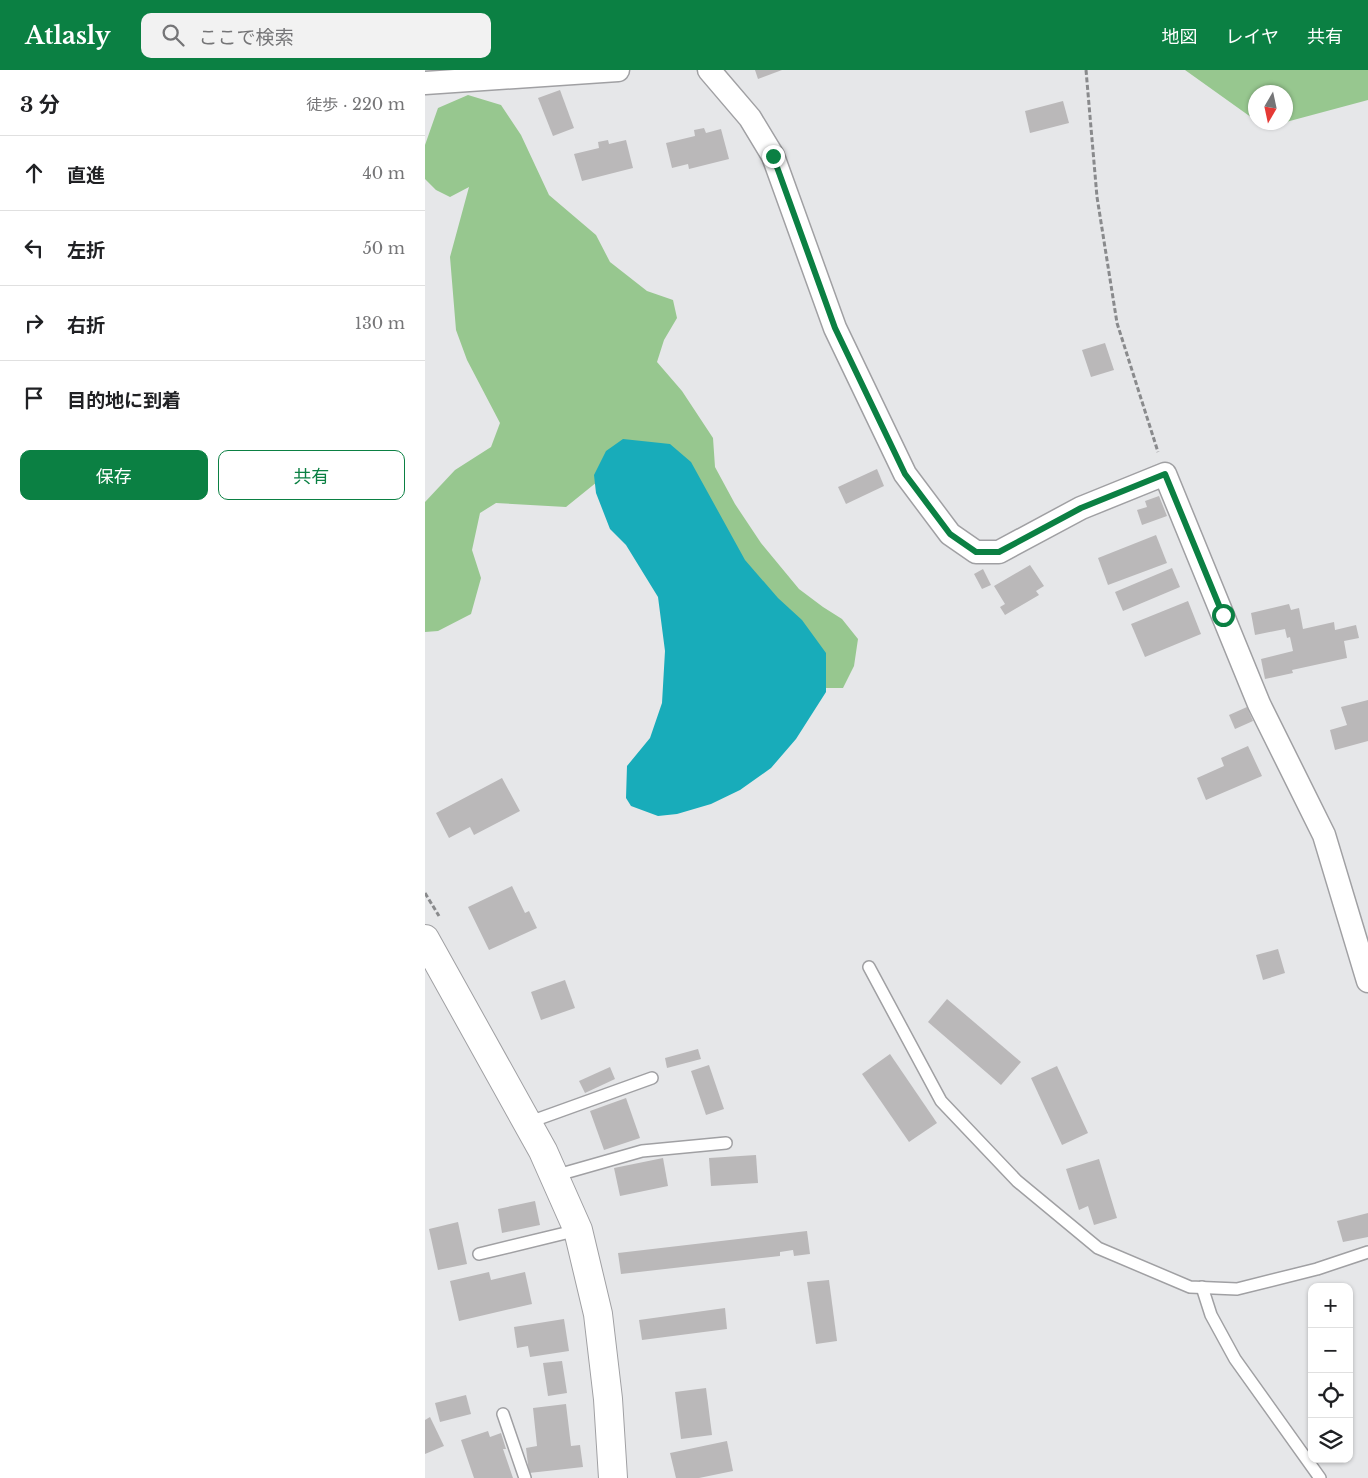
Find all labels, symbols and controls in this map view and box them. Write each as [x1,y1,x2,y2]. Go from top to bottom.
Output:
search box [141,13,491,58]
text: Atlasly [25,21,111,50]
icon: search [159,21,187,49]
text: ここで検索 [199,26,294,49]
text: 地図 [1162,26,1198,48]
text: レイヤ [1226,26,1279,48]
text: 共有 [1307,26,1343,48]
north arrow [1248,85,1293,130]
text: 3 分 [20,92,60,118]
text: 徒歩 · 220 m [306,94,405,114]
route end [762,145,785,168]
icon: ahead [20,159,48,187]
text: 40 m [362,163,405,183]
text: 直進 [67,164,105,187]
icon: left [20,234,48,262]
text: 50 m [363,238,405,258]
text: 左折 [67,239,105,262]
icon: right [20,309,48,337]
text: 130 m [355,313,405,333]
text: 右折 [67,314,105,337]
icon: arrive [20,384,48,412]
text: 目的地に到着 [67,389,181,412]
button: 保存 [20,450,208,500]
button: 共有 [218,450,405,500]
route start [1212,604,1235,627]
map controls [1308,1283,1353,1463]
button: + [1308,1283,1353,1328]
button: − [1308,1328,1353,1373]
button: locate [1308,1373,1353,1418]
button: layers [1308,1418,1353,1463]

